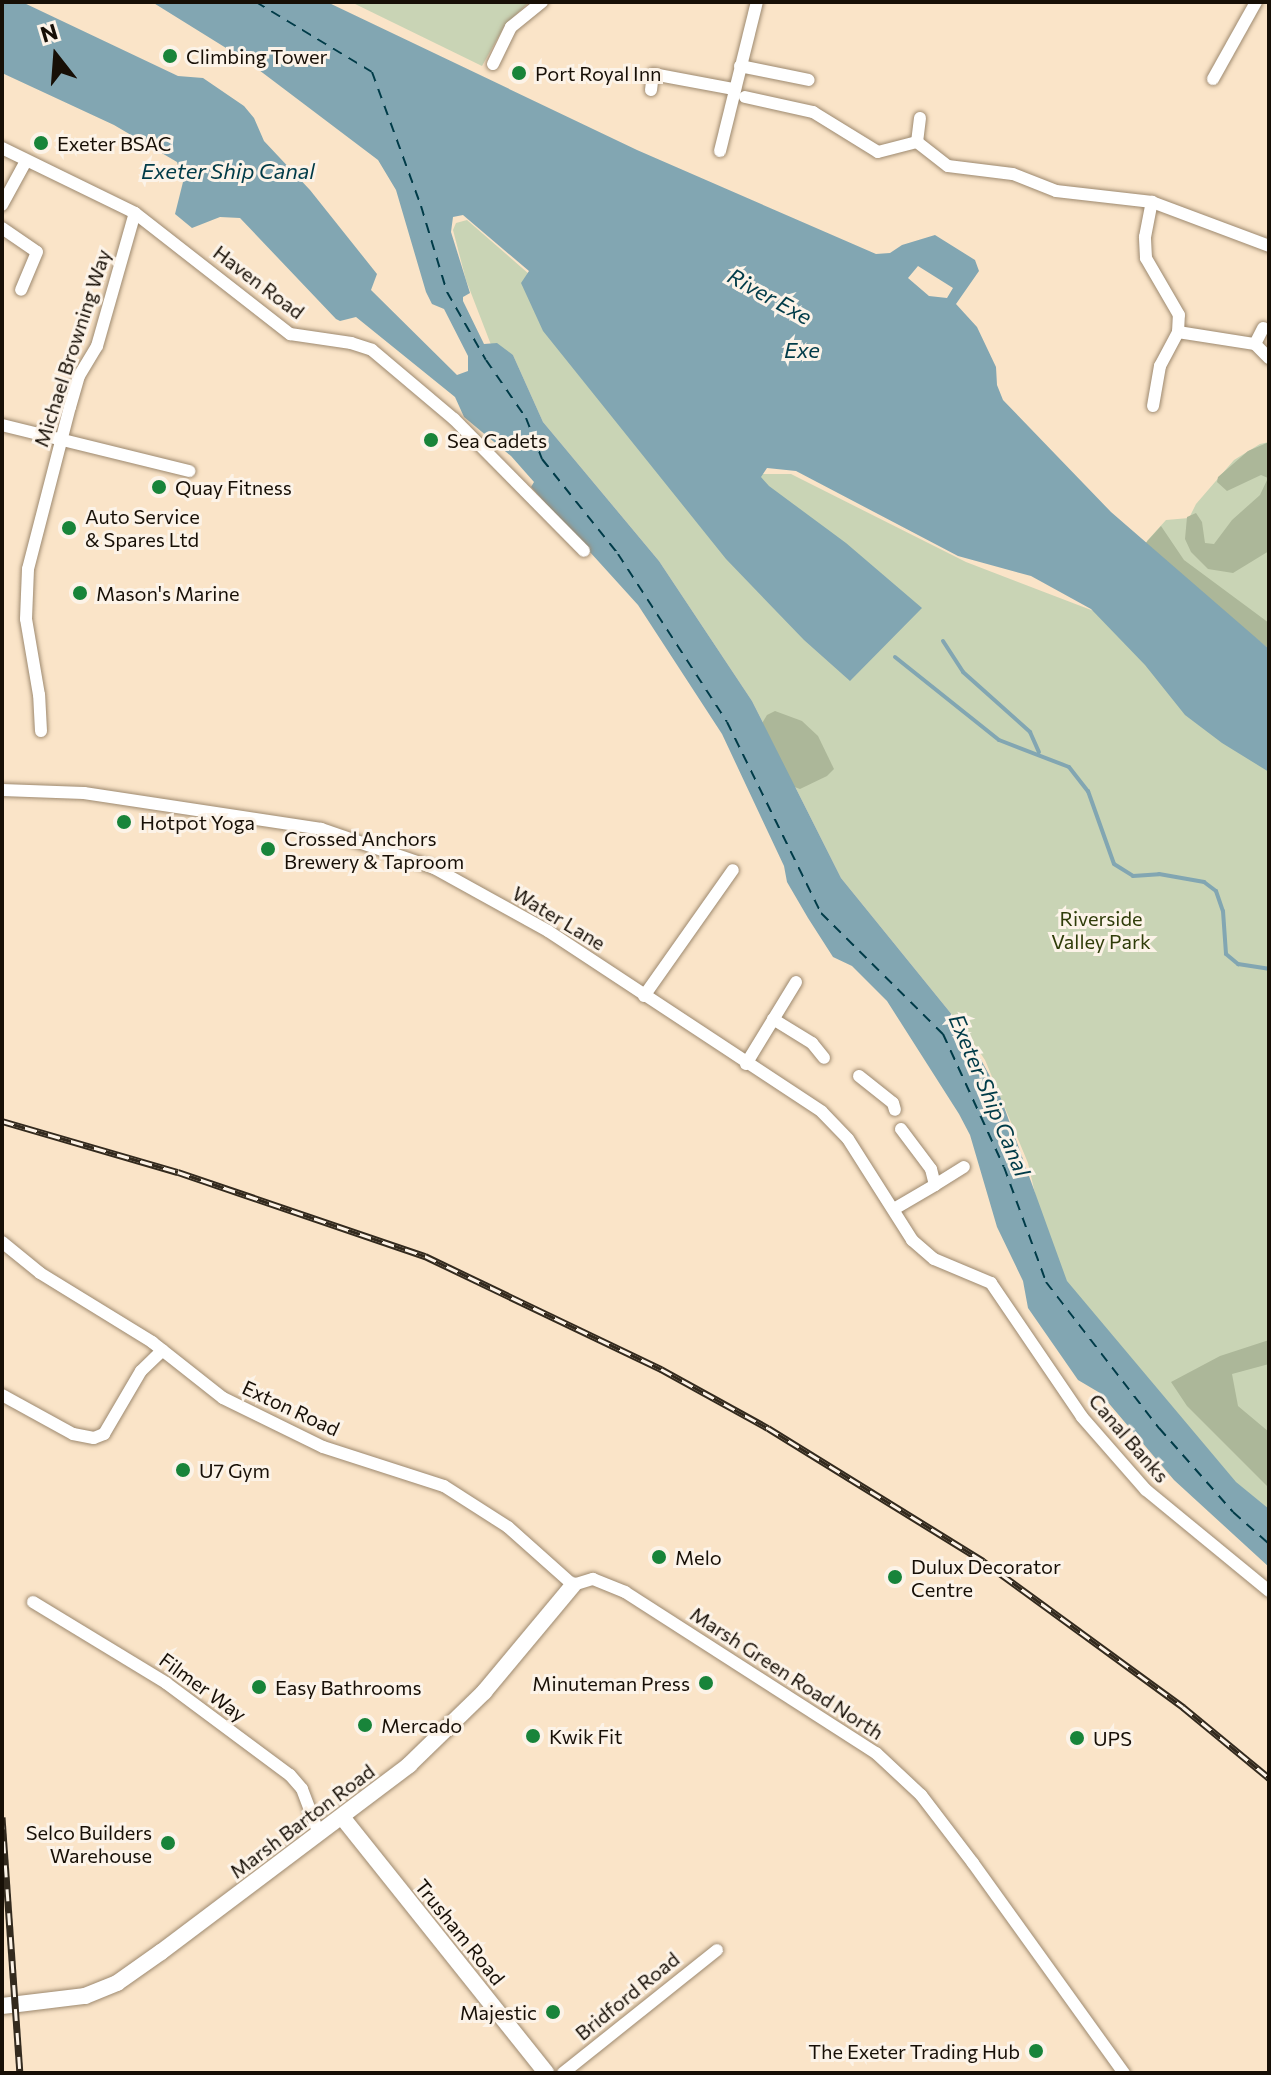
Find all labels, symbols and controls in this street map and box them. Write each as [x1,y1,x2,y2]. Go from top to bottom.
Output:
north arrow [16,16,96,96]
text: N [37,17,61,48]
place label: Climbing Tower [186,44,328,68]
marker: Climbing Tower [161,47,179,65]
place label: Port Royal Inn [535,61,662,85]
marker: Port Royal Inn [510,64,528,82]
place label: Exeter BSAC [57,131,171,155]
marker: Exeter BSAC [32,134,50,152]
water label: Exeter Ship Canal [141,158,315,184]
street label: Haven Road [209,240,309,324]
street label: Michael Browning Way [29,246,115,450]
water label: River Exe [723,262,817,330]
water label: Exe [784,337,820,363]
place label: Sea Cadets [447,428,547,452]
marker: Sea Cadets [422,431,440,449]
place label: Quay Fitness [175,475,292,499]
marker: Quay Fitness [150,478,168,496]
place label: Auto Service & Spares Ltd [85,504,200,551]
marker: Auto Service & Spares Ltd [60,519,78,537]
place label: Mason's Marine [96,581,239,605]
marker: Mason's Marine [71,584,89,602]
place label: Hotpot Yoga [140,810,255,834]
marker: Hotpot Yoga [115,813,133,831]
place label: Crossed Anchors Brewery & Taproom [284,826,464,873]
marker: Crossed Anchors Brewery & Taproom [259,840,277,858]
street label: Water Lane [508,881,610,955]
park label: Riverside Valley Park [1051,906,1151,953]
water label: Exeter Ship Canal [944,1010,1036,1180]
street label: Exton Road [239,1375,343,1441]
street label: Canal Banks [1084,1389,1174,1487]
place label: U7 Gym [199,1458,270,1482]
marker: U7 Gym [174,1461,192,1479]
place label: Melo [675,1545,722,1569]
marker: Melo [650,1548,668,1566]
place label: Dulux Decorator Centre [911,1554,1061,1601]
marker: Dulux Decorator Centre [886,1568,904,1586]
street label: Marsh Green Road North [686,1602,888,1744]
street label: Filmer Way [155,1647,251,1727]
place label: Minuteman Press [532,1671,690,1695]
marker: Minuteman Press [697,1674,715,1692]
place label: Easy Bathrooms [275,1675,422,1699]
marker: Easy Bathrooms [250,1678,268,1696]
place label: Mercado [381,1713,462,1737]
marker: Mercado [356,1716,374,1734]
place label: Kwik Fit [549,1724,622,1748]
place label: UPS [1093,1726,1132,1750]
marker: Kwik Fit [524,1727,542,1745]
marker: UPS [1068,1729,1086,1747]
street label: Marsh Barton Road [225,1759,379,1883]
place label: Selco Builders Warehouse [26,1820,152,1867]
marker: Selco Builders Warehouse [159,1834,177,1852]
street label: Trusham Road [410,1874,510,1990]
street label: Bridford Road [570,1947,684,2045]
place label: Majestic [460,2000,537,2024]
marker: Majestic [544,2003,562,2021]
place label: The Exeter Trading Hub [808,2039,1020,2063]
marker: The Exeter Trading Hub [1027,2042,1045,2060]

